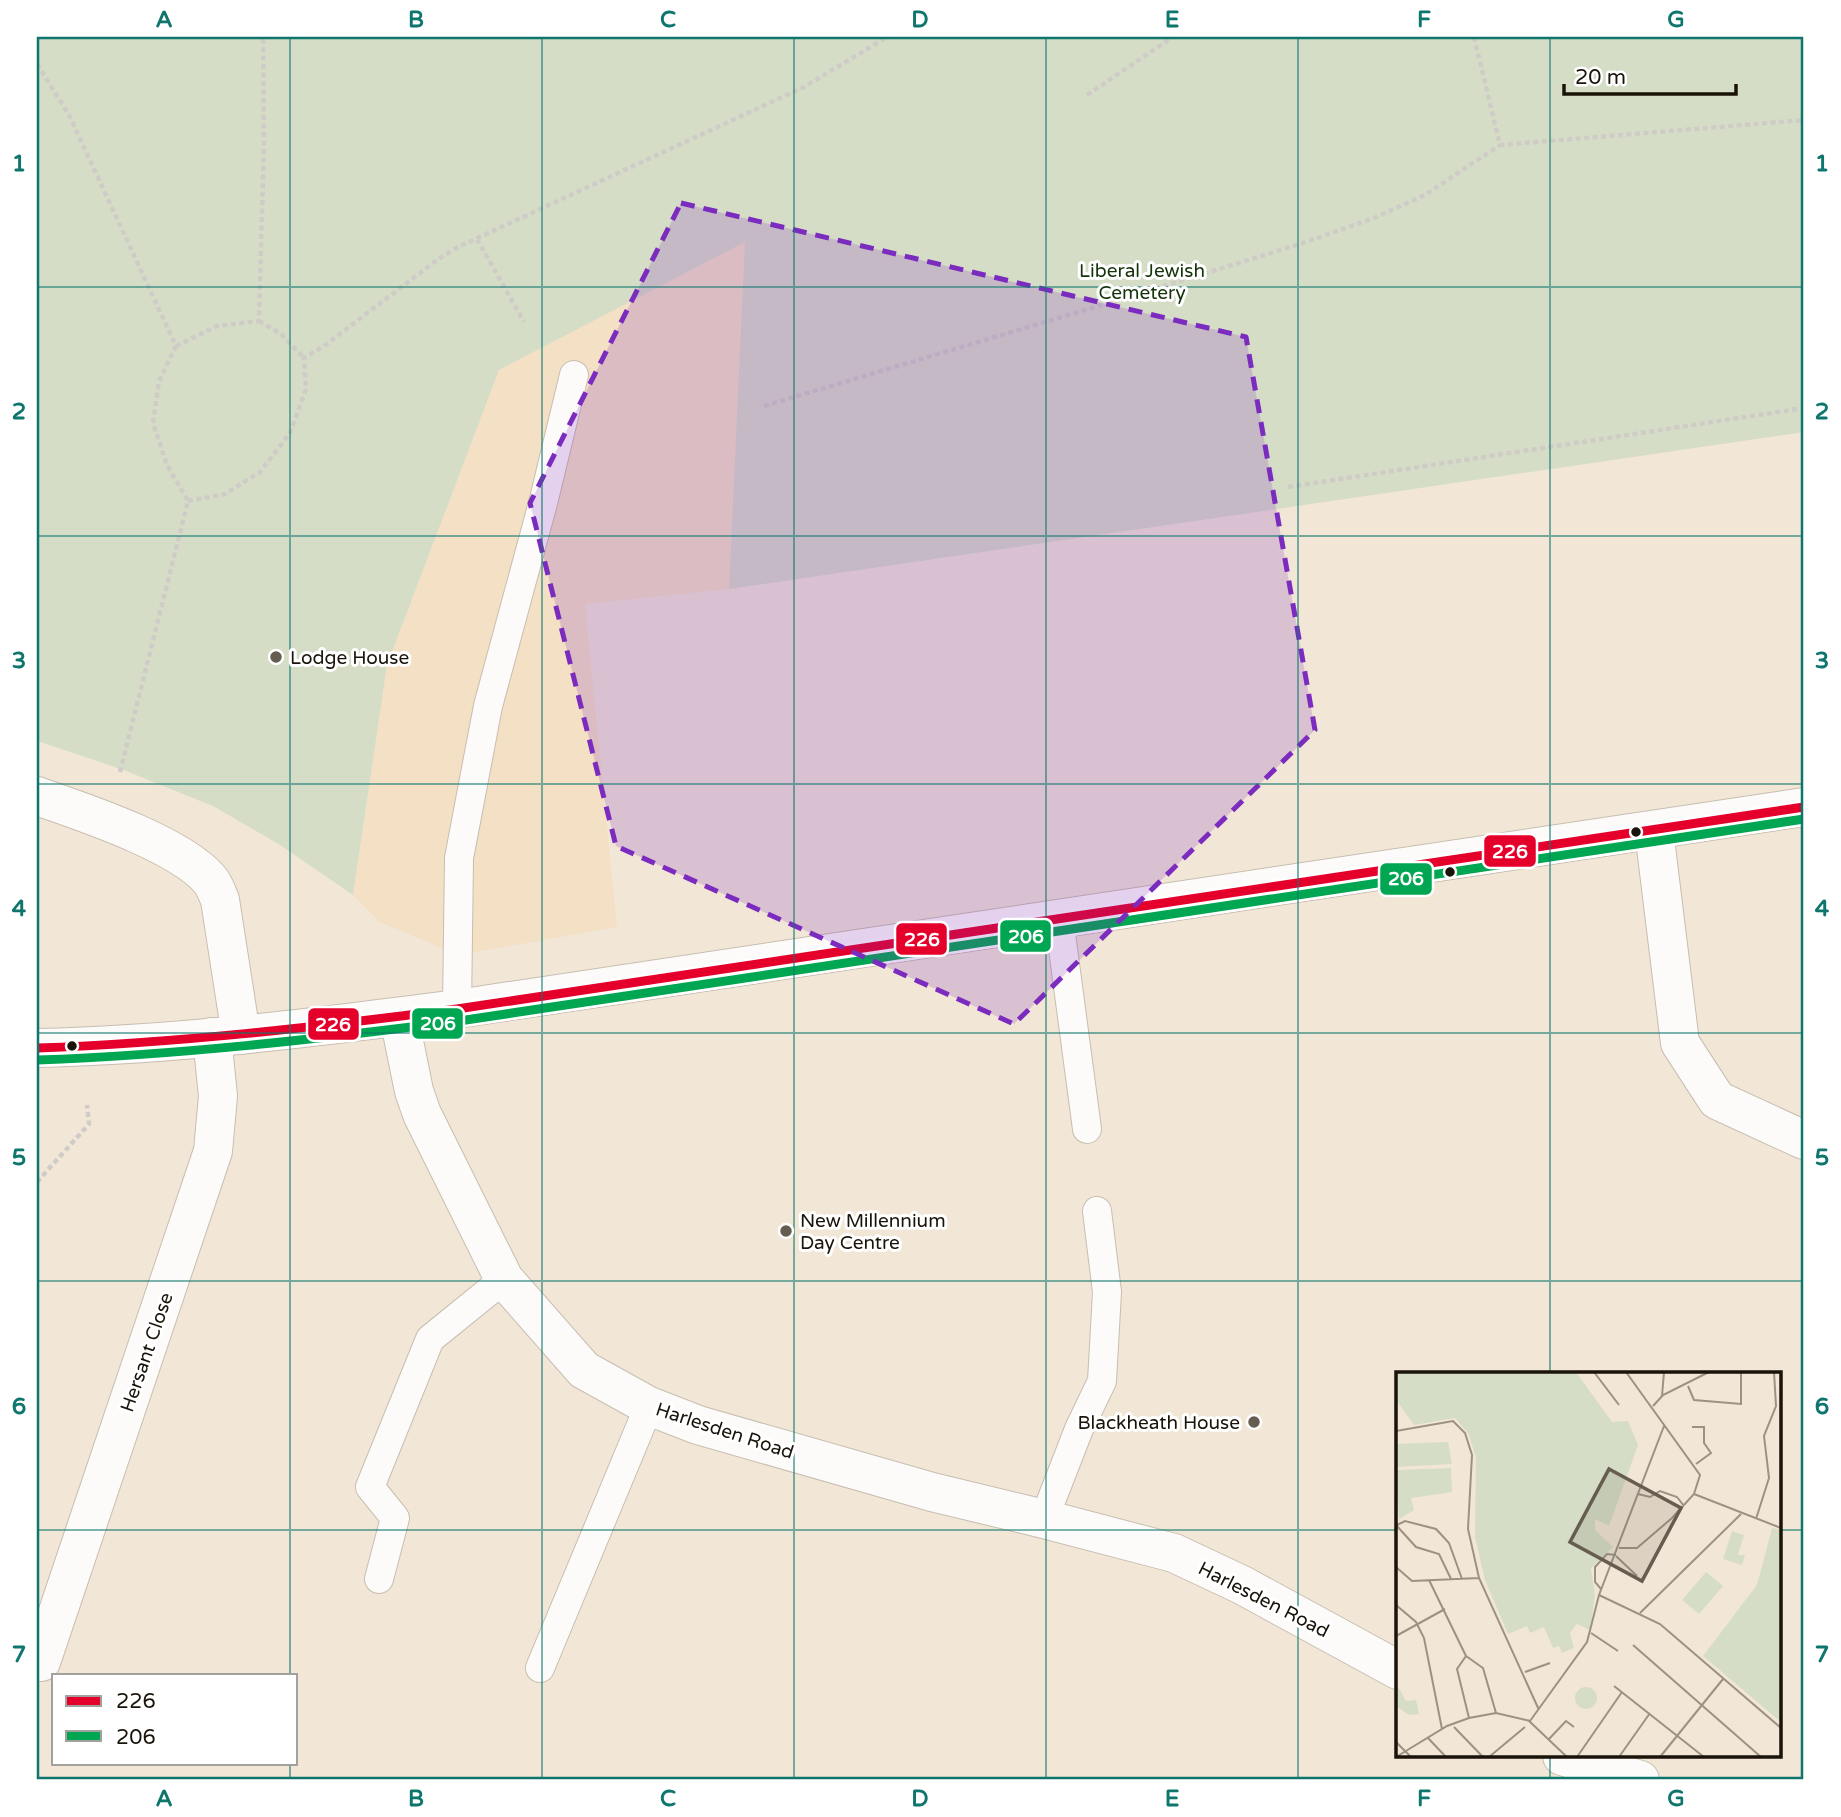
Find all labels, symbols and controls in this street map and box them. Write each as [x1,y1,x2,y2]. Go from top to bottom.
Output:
text: A [155,6,173,34]
text: B [408,6,424,34]
text: C [660,6,676,34]
text: D [911,6,929,34]
text: E [1165,6,1179,34]
text: F [1417,6,1431,34]
text: G [1667,6,1685,34]
scale bar [1564,52,1736,96]
text: 20 m [1575,65,1626,90]
text: 1 [12,150,26,178]
text: 1 [1815,150,1829,178]
park label: Liberal Jewish Cemetery [1079,260,1205,304]
text: 2 [12,398,26,426]
text: 2 [1815,398,1829,426]
text: 3 [12,647,26,675]
place label: Lodge House [290,647,409,669]
text: 3 [1815,647,1829,675]
marker: Lodge House [268,649,284,665]
unlabelled marker [1629,825,1643,839]
line badge: 226 [1483,834,1537,868]
text: 226 [1492,841,1528,863]
line badge: 206 [1379,862,1433,896]
unlabelled marker [1443,865,1457,879]
text: 206 [1388,868,1424,890]
text: 4 [12,895,27,923]
text: 4 [1815,895,1830,923]
line badge: 206 [999,919,1052,953]
line badge: 226 [895,922,948,956]
text: 206 [1008,926,1044,948]
text: 226 [904,929,940,951]
line badge: 226 [307,1007,360,1041]
line badge: 206 [411,1007,464,1040]
text: 206 [420,1013,456,1035]
text: 226 [315,1014,351,1036]
unlabelled marker [65,1039,79,1053]
text: 5 [12,1144,26,1172]
text: 5 [1815,1144,1829,1172]
place label: New Millennium Day Centre [800,1210,946,1254]
marker: New Millennium Day Centre [778,1223,794,1239]
street label: Hersant Close [116,1290,178,1415]
inset map [1396,1372,1782,1758]
text: 6 [12,1393,26,1421]
text: 6 [1815,1393,1829,1421]
street label: Harlesden Road [653,1398,797,1464]
place label: Blackheath House [1077,1412,1240,1434]
marker: Blackheath House [1246,1414,1262,1430]
street label: Harlesden Road [1194,1557,1333,1642]
text: 7 [12,1641,26,1669]
text: 7 [1815,1641,1829,1669]
legend [52,1674,298,1764]
text: 226 [116,1689,156,1714]
text: 206 [116,1725,156,1750]
text: A [155,1785,173,1813]
text: B [408,1785,424,1813]
text: C [660,1785,676,1813]
text: D [911,1785,929,1813]
text: E [1165,1785,1179,1813]
text: F [1417,1785,1431,1813]
text: G [1667,1785,1685,1813]

